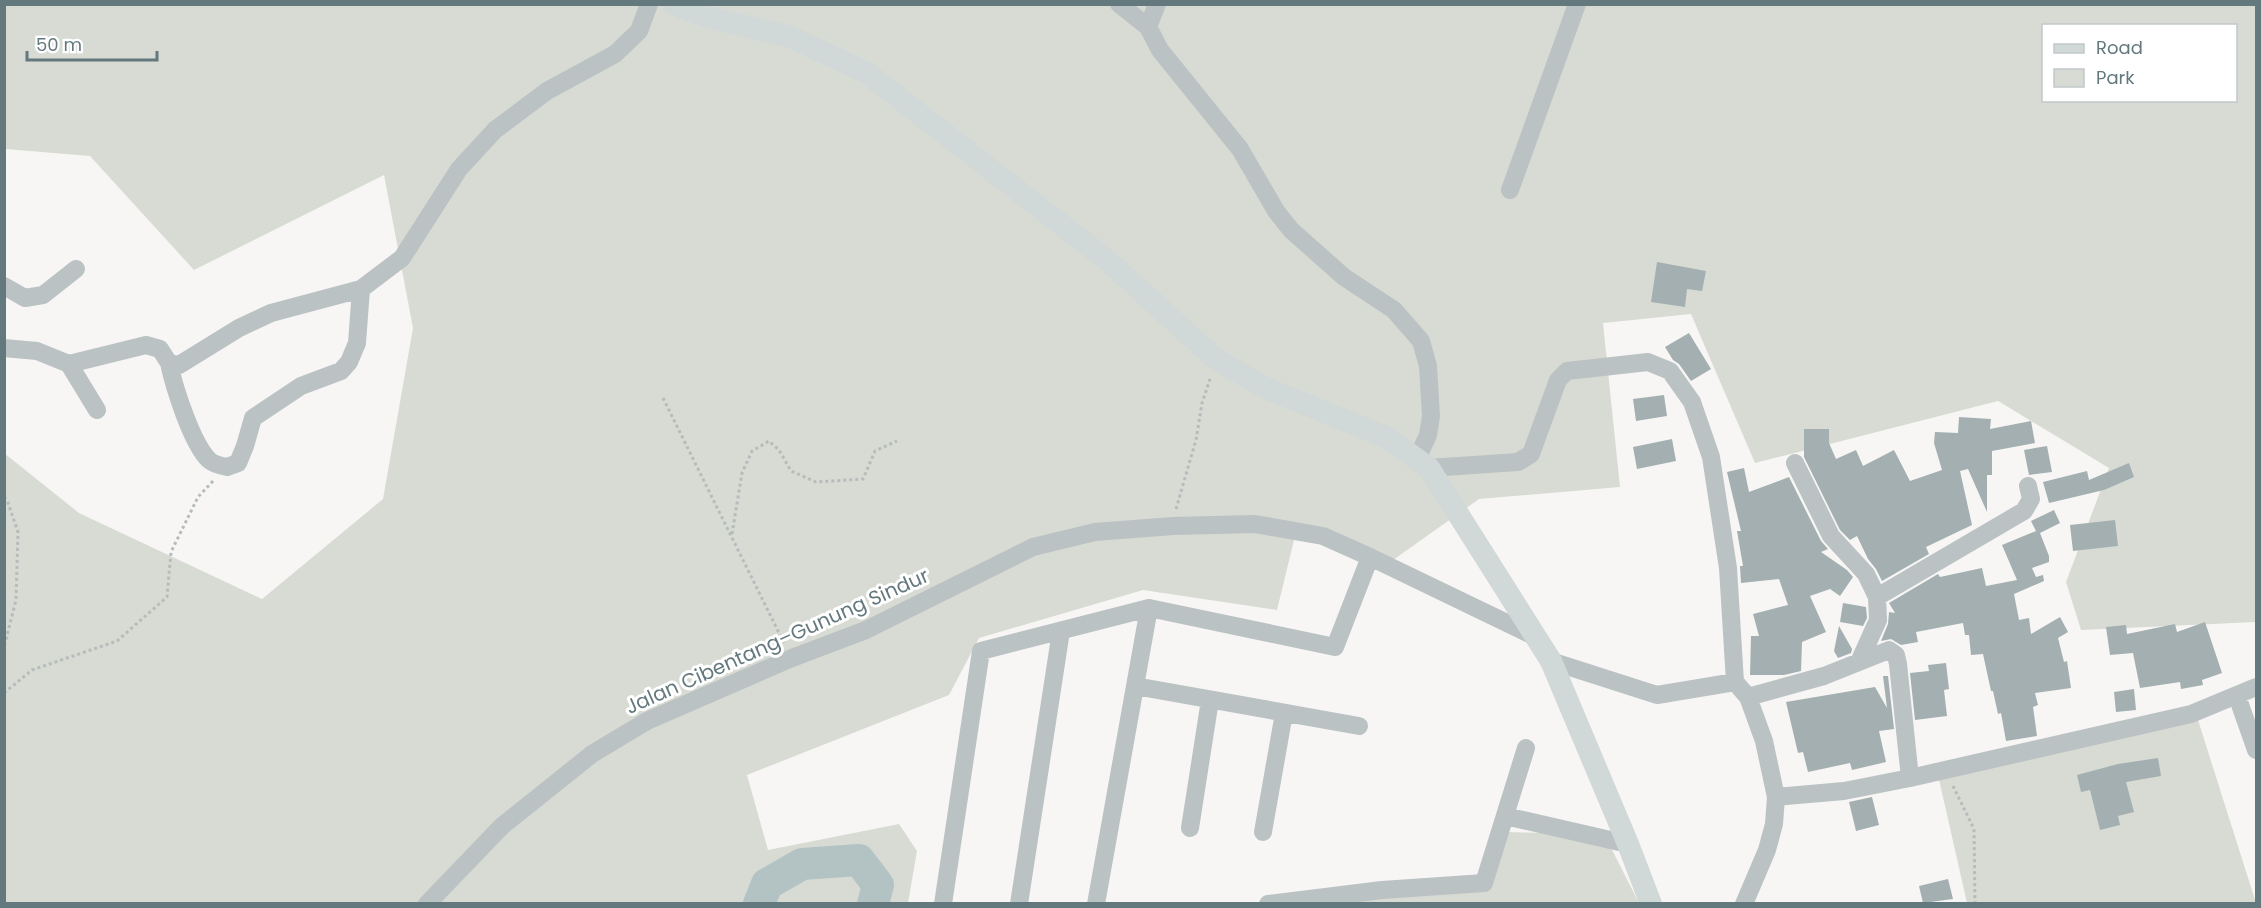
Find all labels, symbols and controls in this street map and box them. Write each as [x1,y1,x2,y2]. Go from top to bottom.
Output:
scale bar [27,24,158,62]
legend [2042,24,2237,102]
text: 50 m [36,32,82,57]
text: Road [2096,35,2143,60]
text: Park [2096,65,2135,90]
street label: Jalan Cibentang–Gunung Sindur [621,561,933,721]

